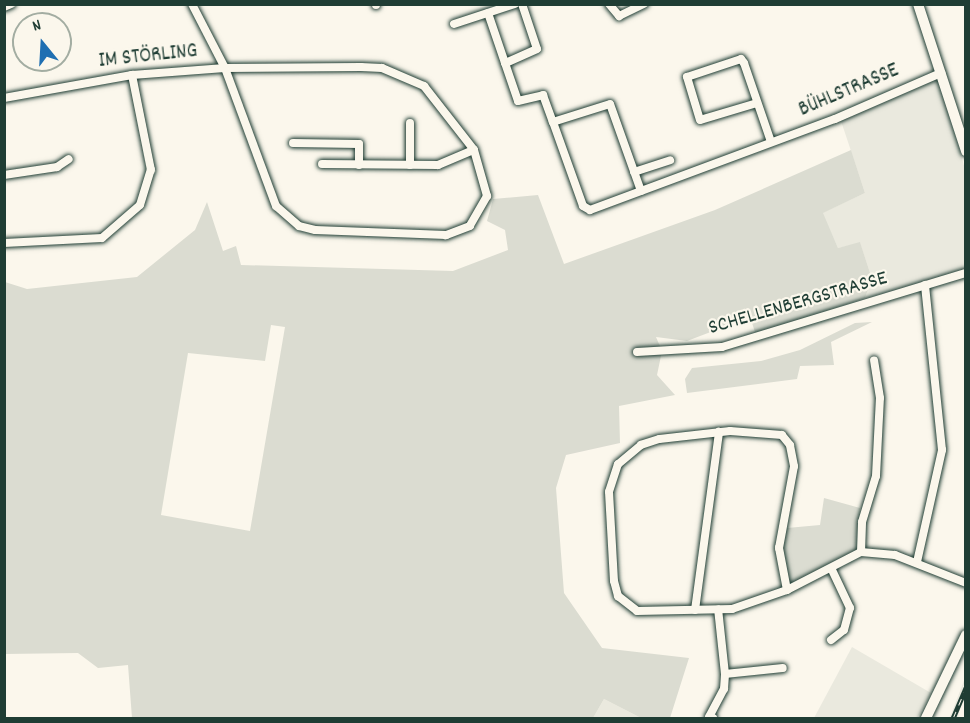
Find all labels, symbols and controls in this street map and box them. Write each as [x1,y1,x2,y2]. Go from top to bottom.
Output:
north arrow [12,12,72,72]
text: N [30,14,44,38]
street label: IM STÖRLING [97,39,199,75]
street label: BÜHLSTRASSE [795,59,903,123]
street label: SCHELLENBERGSTRASSE [706,266,890,342]

